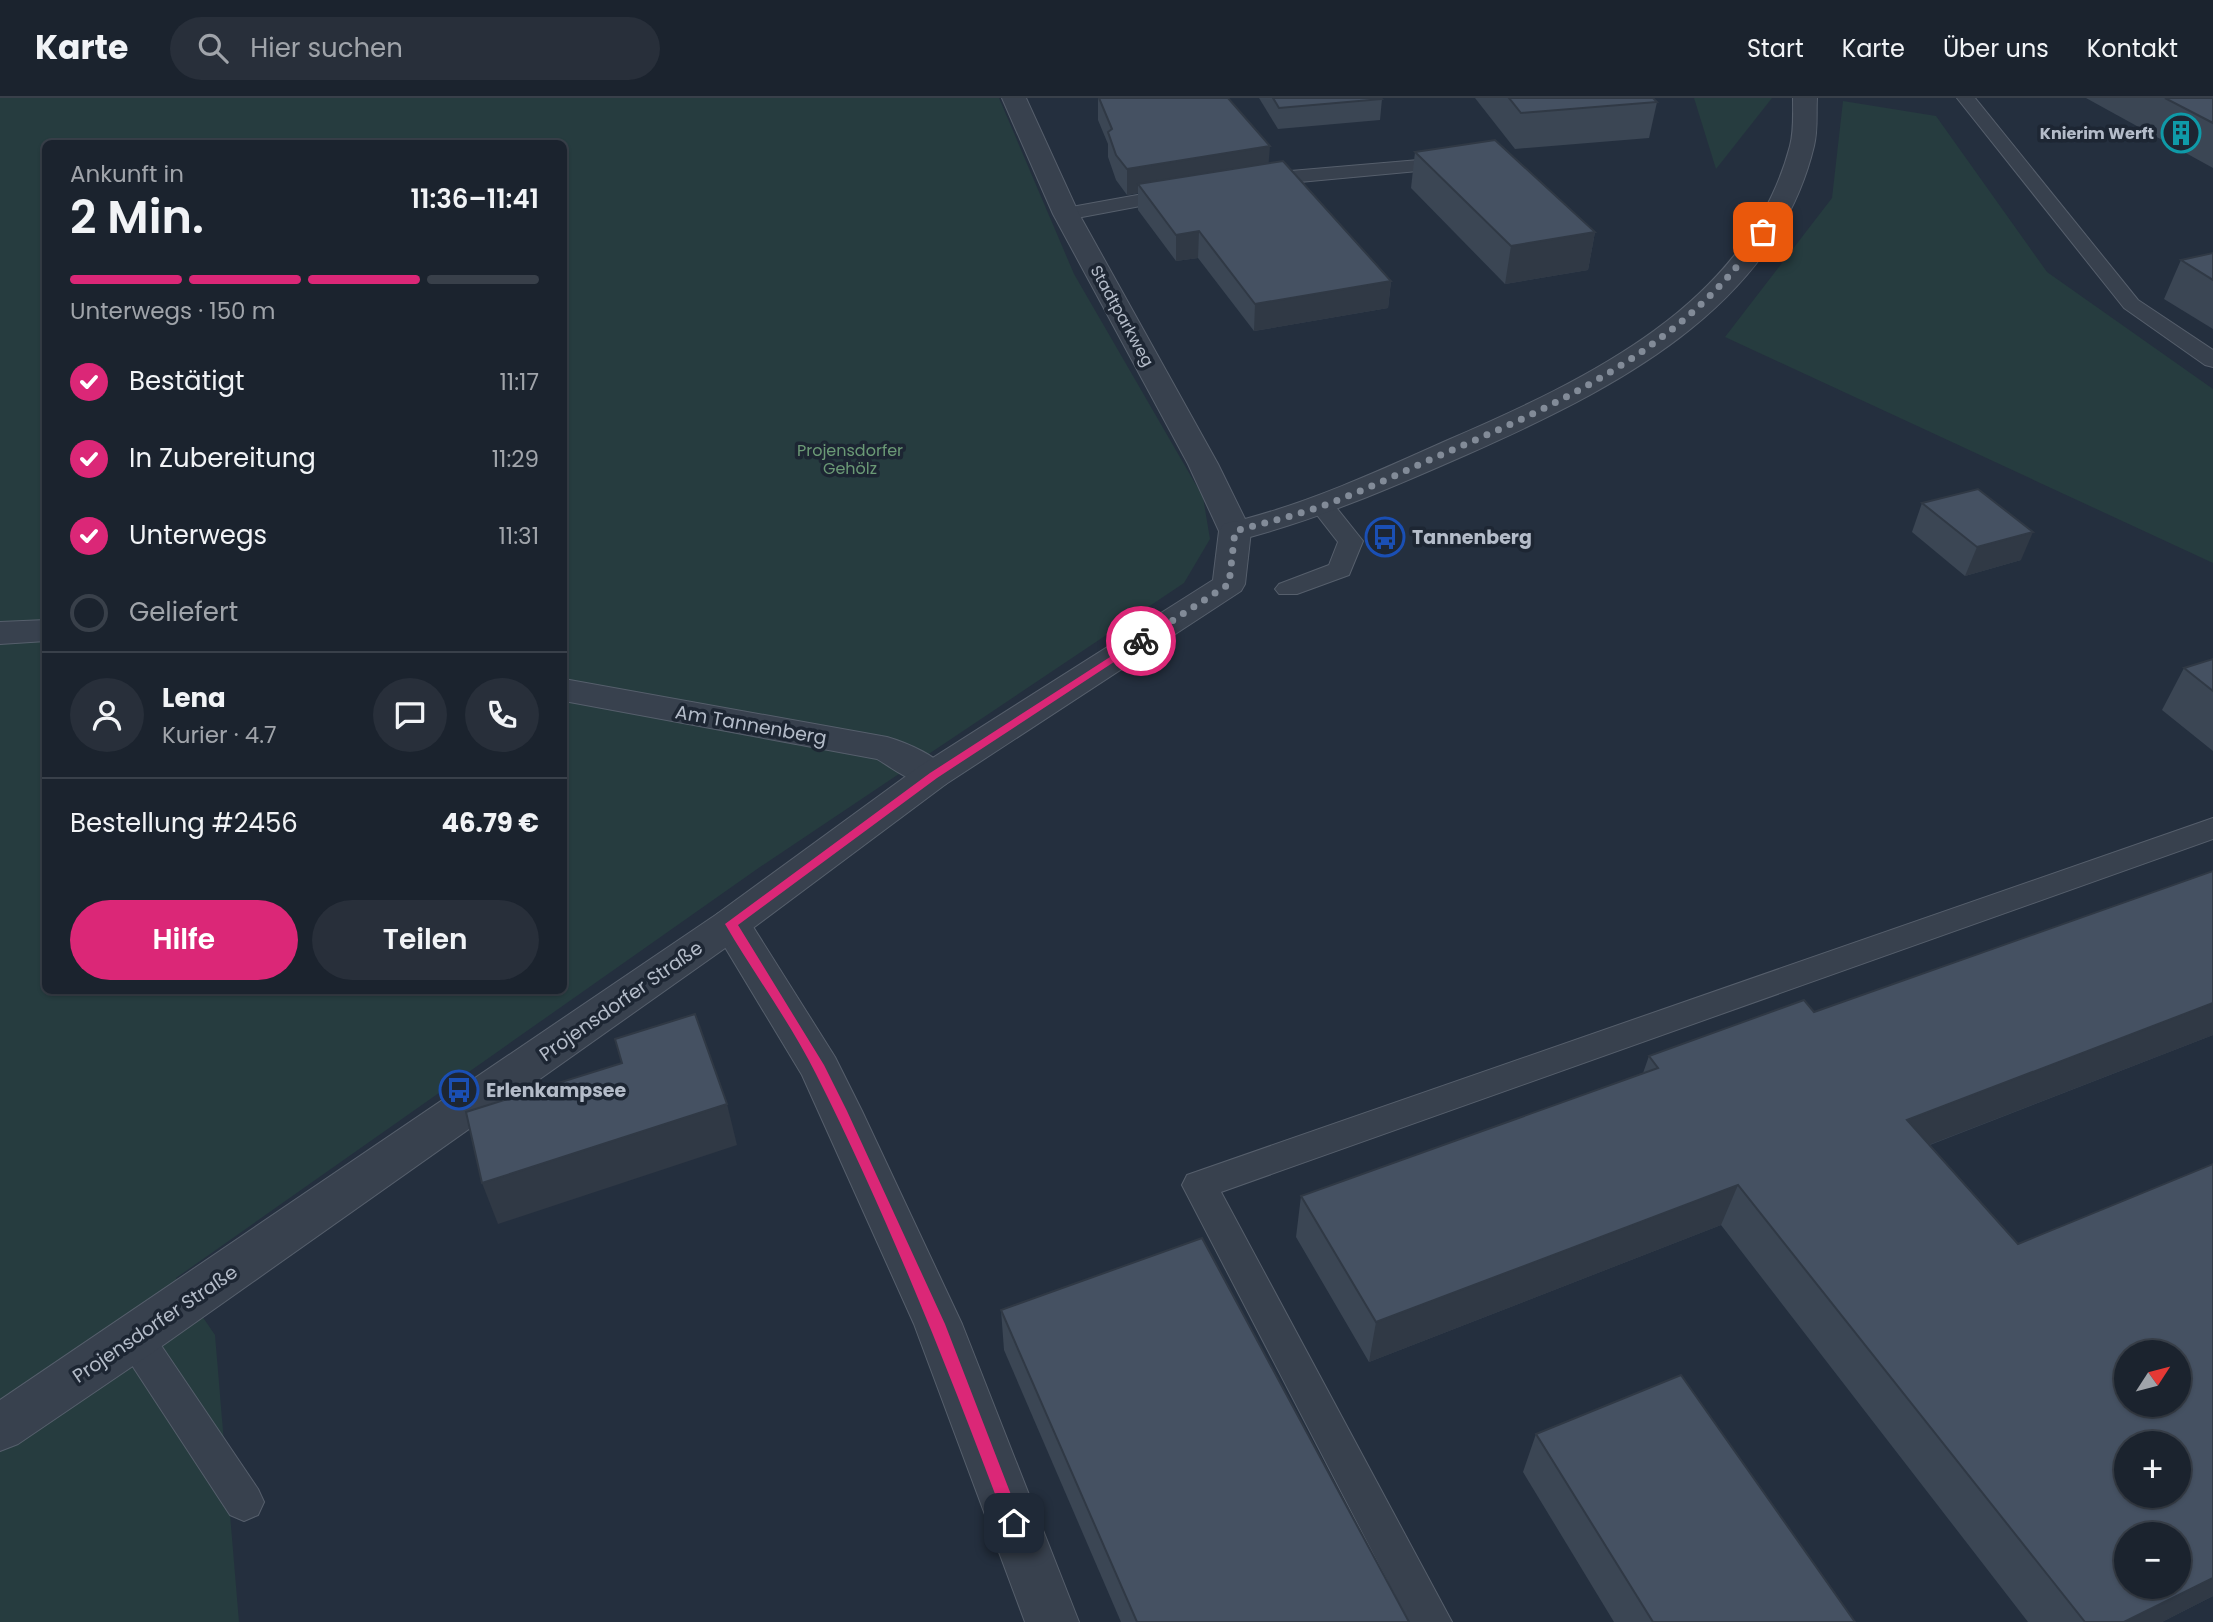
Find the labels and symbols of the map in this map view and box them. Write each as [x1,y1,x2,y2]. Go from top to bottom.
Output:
building icon: Knierim Werft [2160,112,2202,154]
place label: Knierim Werft [2040,122,2154,145]
pin [1733,202,1793,262]
street label: Stadtparkweg [1085,261,1159,371]
park label: Projensdorfer Gehölz [797,439,903,480]
bus stop icon: Tannenberg [1364,516,1406,558]
place label: Tannenberg [1412,524,1532,551]
courier [1106,606,1176,676]
street label: Am Tannenberg [673,698,829,752]
street label: Projensdorfer Straße [534,934,708,1068]
bus stop icon: Erlenkampsee [438,1069,480,1111]
place label: Erlenkampsee [486,1077,626,1104]
street label: Projensdorfer Straße [67,1259,243,1389]
north arrow [2114,1340,2191,1418]
pin [984,1493,1044,1553]

